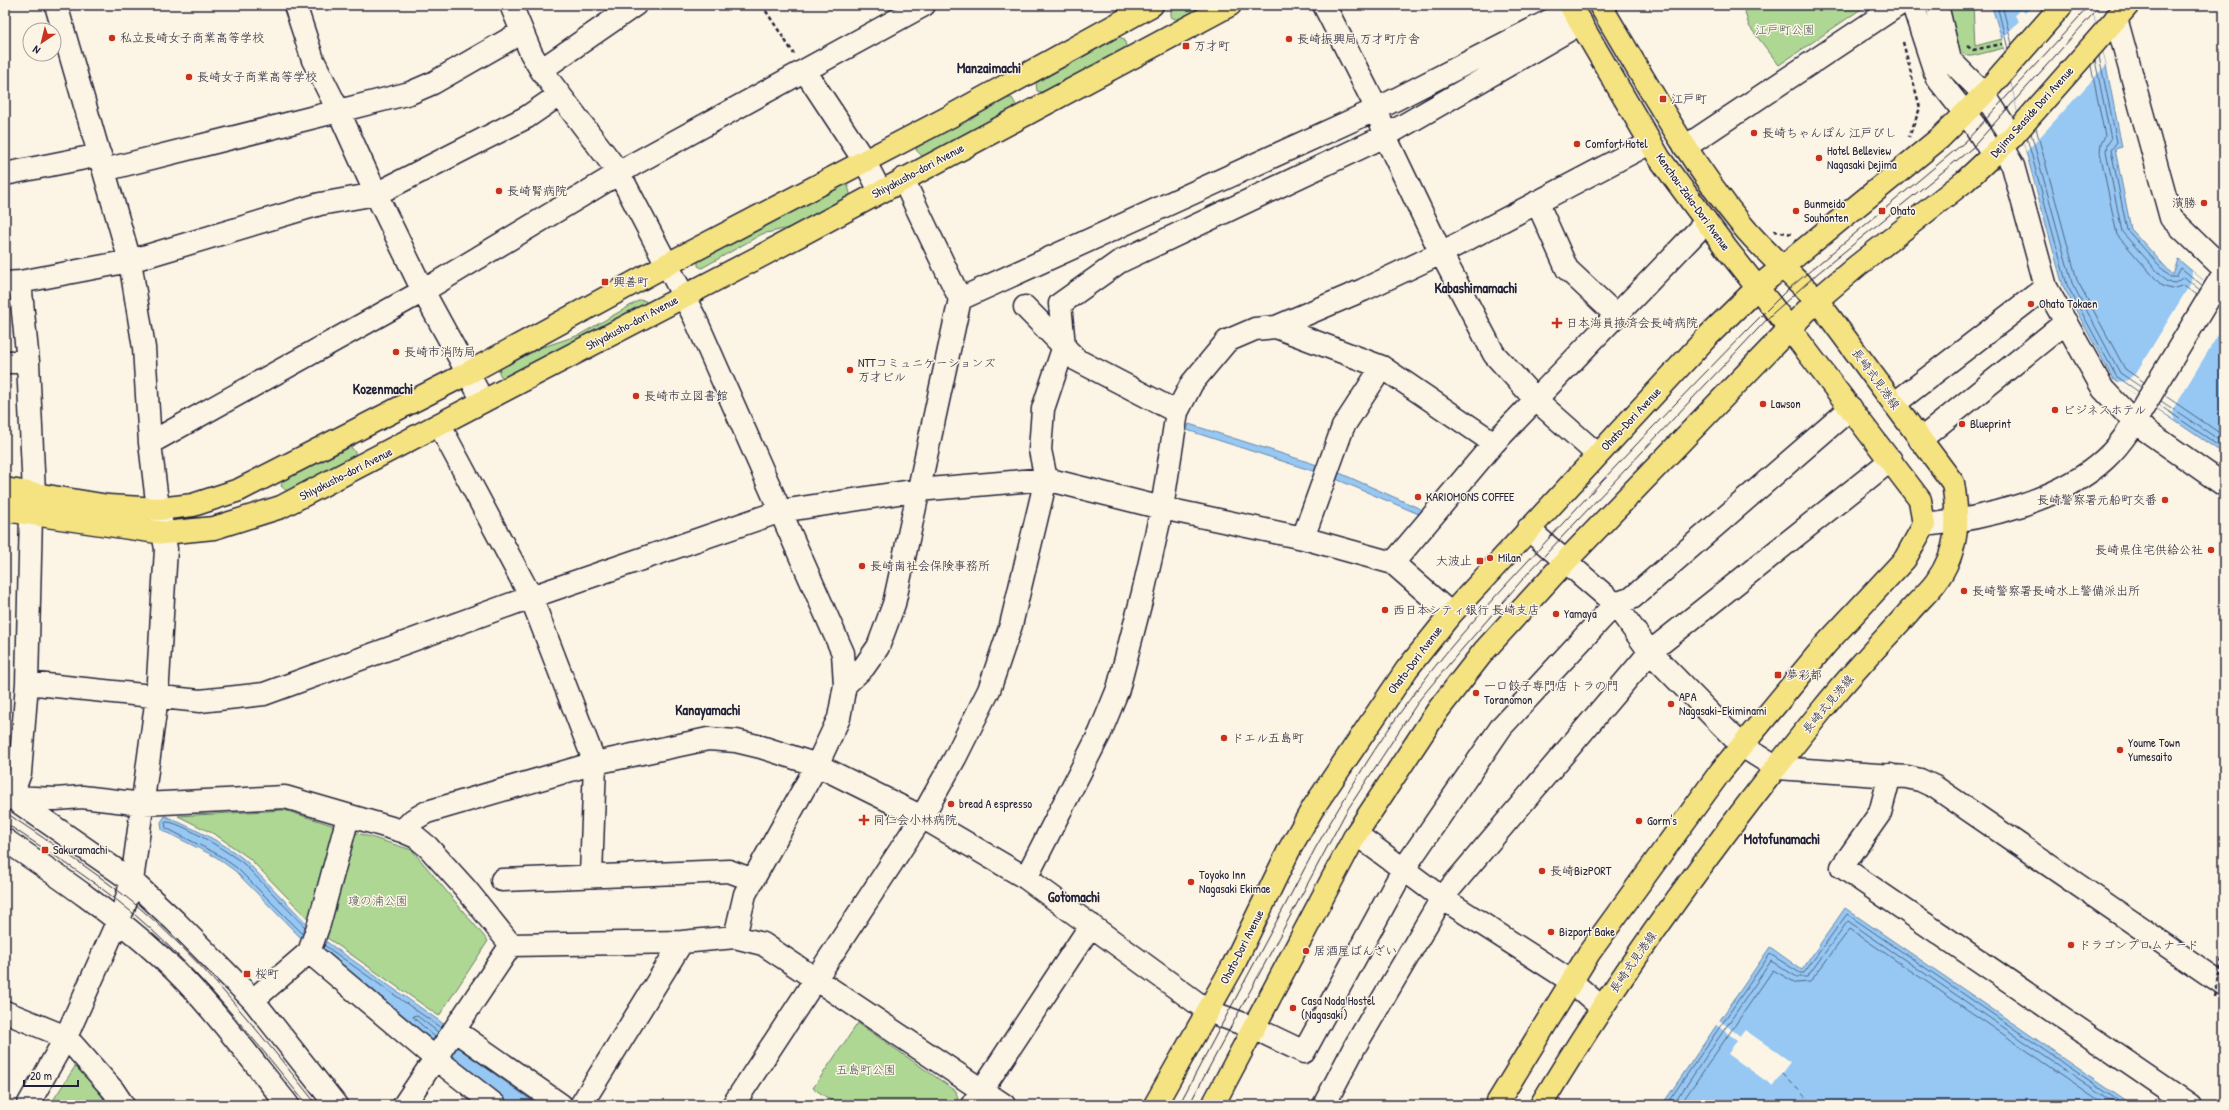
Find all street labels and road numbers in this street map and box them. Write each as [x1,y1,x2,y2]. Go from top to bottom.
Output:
street label: Dejima Seaside Dori Avenue [1986,62,2077,161]
street label: Shiyakusho-dori Avenue [869,139,967,202]
street label: Kenchou-Zaka-Dori Avenue [1652,149,1735,254]
street label: Shiyakusho-dori Avenue [583,291,681,354]
street label: 長崎式見港線 [1848,345,1904,413]
street label: Ohato-Dori Avenue [1597,383,1665,454]
street label: Shiyakusho-dori Avenue [296,443,395,504]
street label: Ohato-Dori Avenue [1383,622,1446,697]
street label: 長崎式見港線 [1798,671,1857,737]
street label: Ohato-Dori Avenue [1216,907,1268,987]
street label: 長崎式見港線 [1605,927,1660,996]

